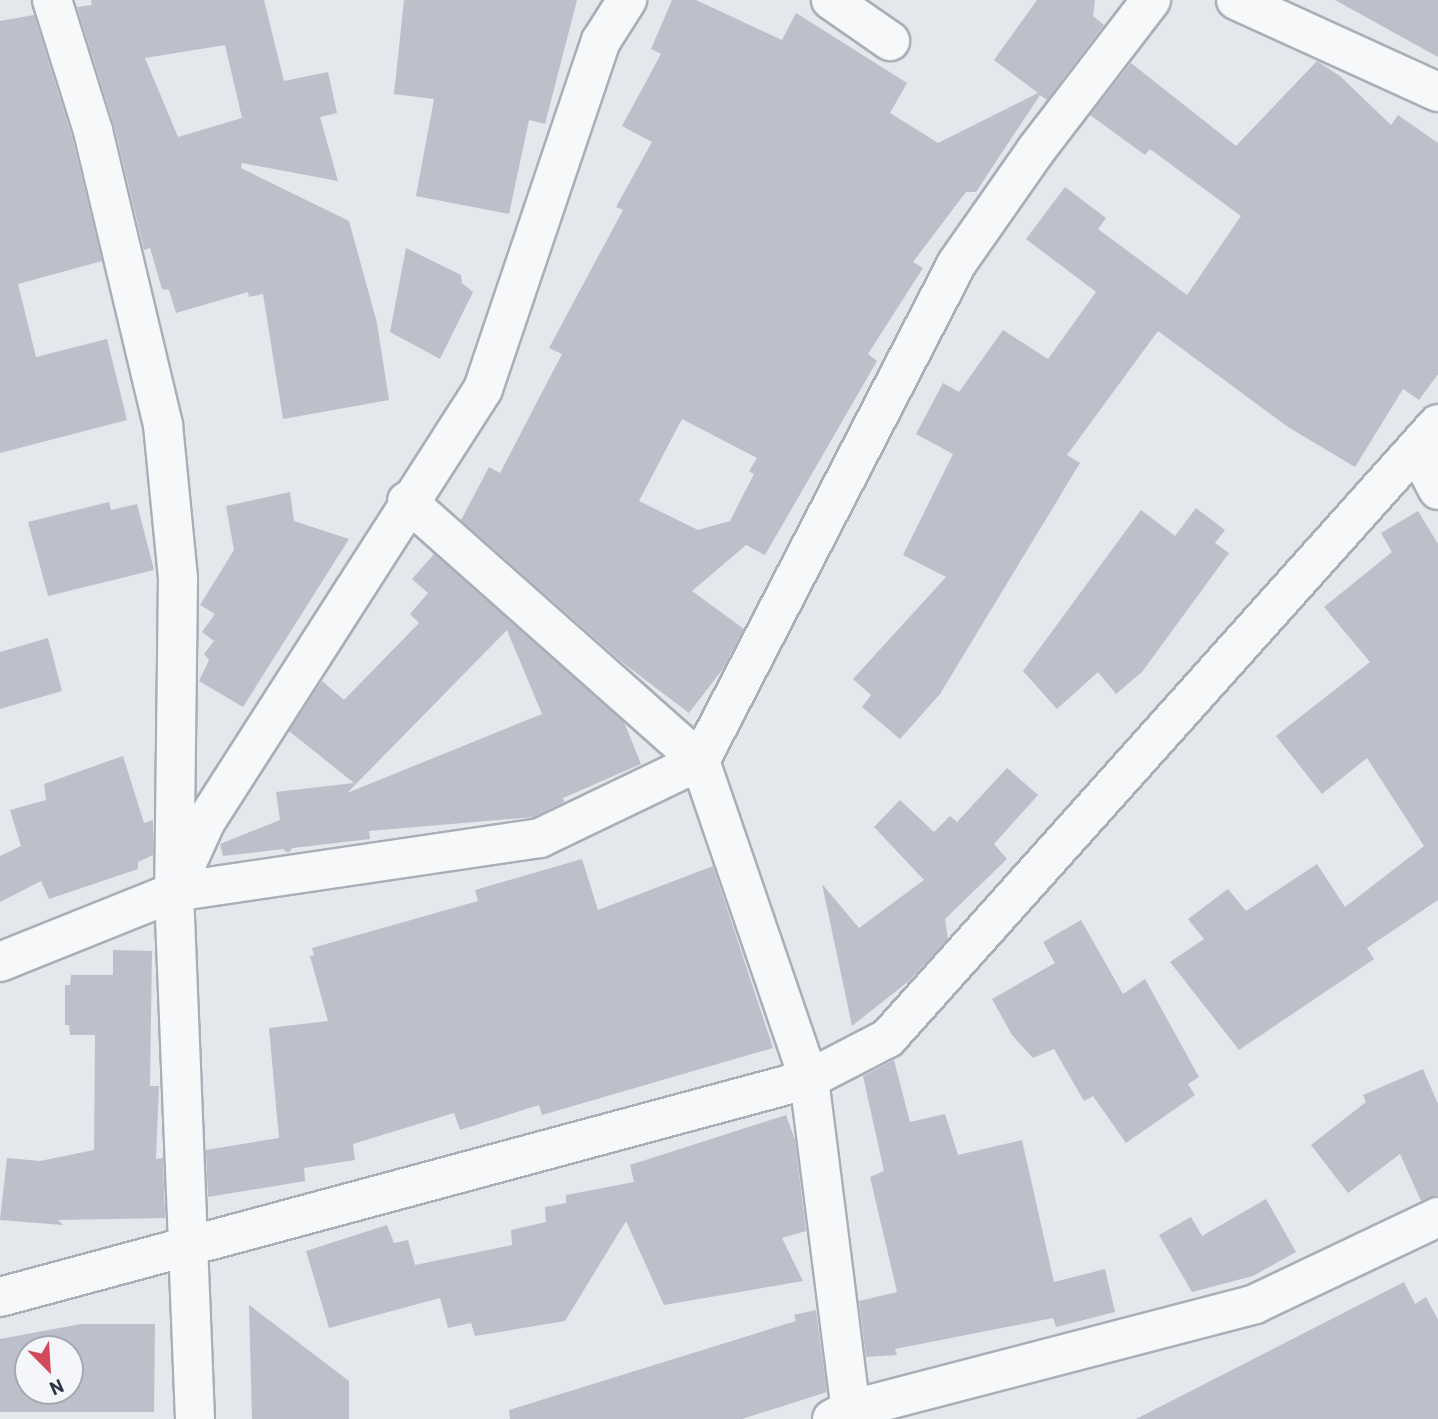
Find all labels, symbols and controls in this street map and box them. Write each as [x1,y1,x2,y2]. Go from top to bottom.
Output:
north arrow [14,1335,84,1405]
text: N [46,1375,67,1401]

